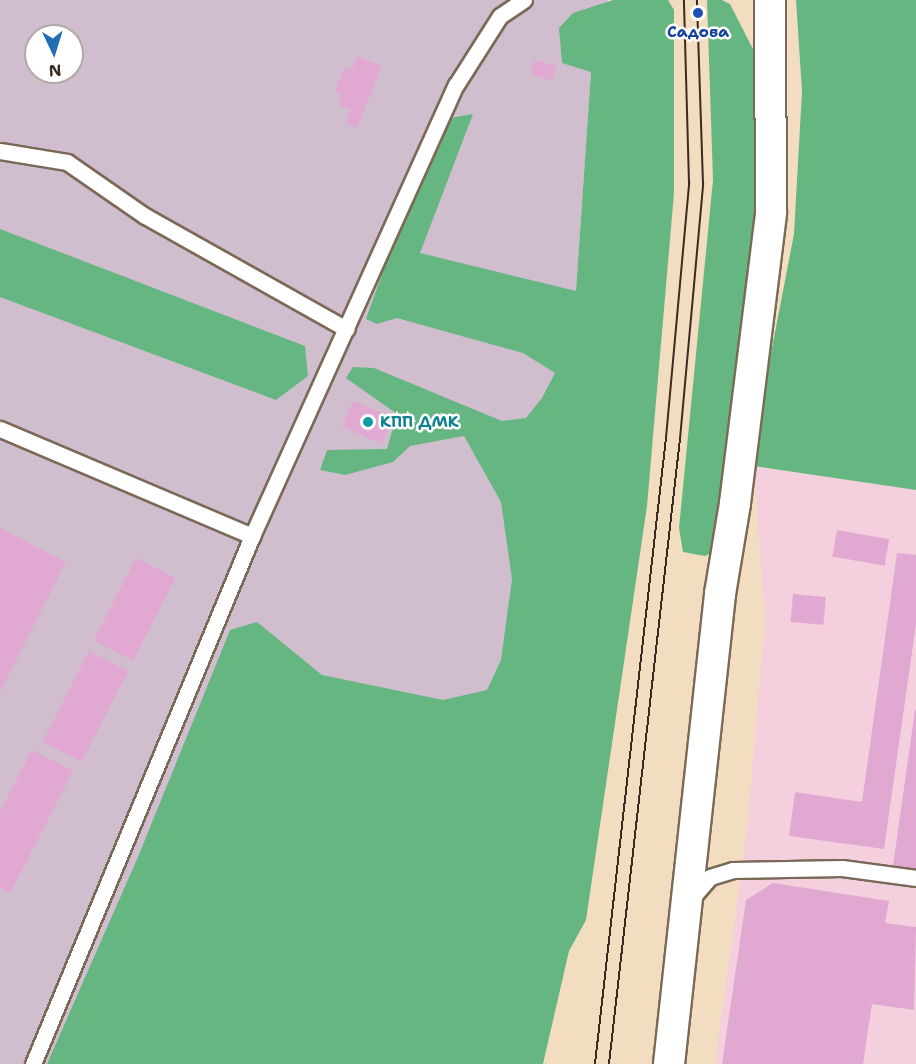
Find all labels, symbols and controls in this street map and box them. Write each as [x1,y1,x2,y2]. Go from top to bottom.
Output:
marker: Садова [691,6,705,20]
place label: Садова [667,22,729,42]
north arrow [24,24,84,84]
text: N [48,60,62,81]
place label: КПП ДМК [380,412,459,432]
marker: КПП ДМК [361,415,375,429]

